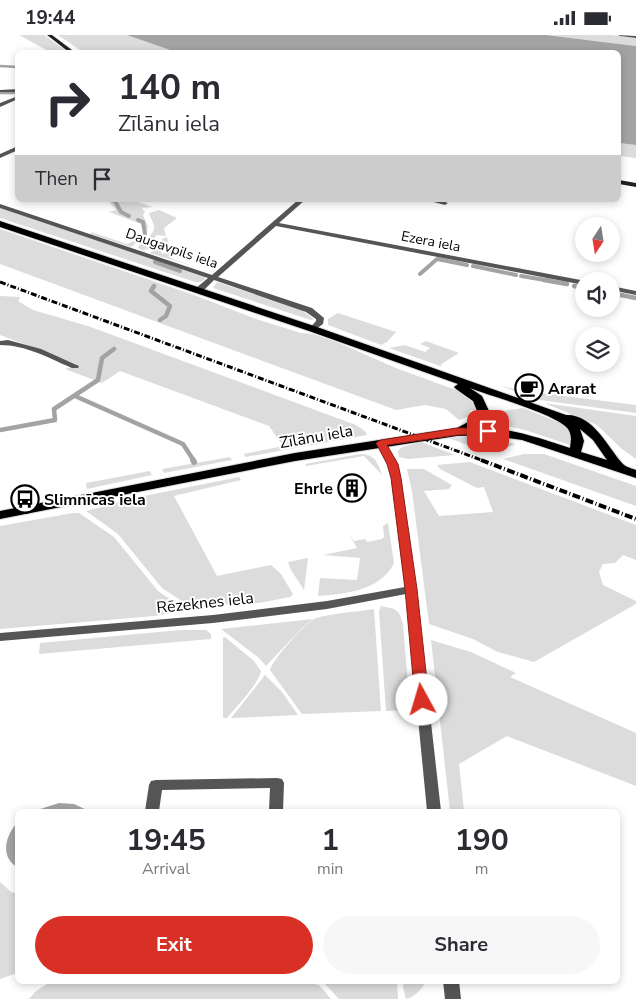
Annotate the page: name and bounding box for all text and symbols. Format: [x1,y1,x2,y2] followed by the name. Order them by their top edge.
[25,5,75,31] text: 19:44
[118,64,221,111] text: 140 m
[35,70,100,135] icon: right
[118,109,220,139] text: Zīlānu iela
[88,165,116,193] icon: arrive
[35,166,78,192] text: Then
[575,217,620,263] north arrow
[575,217,620,372] map controls
[123,224,221,273] street label: Daugavpils iela
[400,226,462,257] street label: Ezera iela
[575,272,620,317] button: sound
[575,327,620,372] button: layers
[514,373,544,403] cafe icon: Ararat
[548,378,597,400] place label: Ararat
[467,410,509,452] pin
[474,417,502,445] icon: arrive
[278,420,355,454] street label: Zīlānu iela
[337,473,367,503] building icon: Ehrle
[294,478,333,500] place label: Ehrle
[10,484,40,514] bus stop icon: Slimnīcas iela
[44,489,146,511] place label: Slimnīcas iela
[155,587,255,619] street label: Rēzeknes iela
[395,673,447,725] position arrow
[126,820,206,861] text: 19:45
[321,820,339,861] text: 1
[455,820,509,861] text: 190
[142,858,190,880] text: Arrival
[317,858,343,880] text: min
[475,858,489,880] text: m
[35,916,313,974] button: Exit
[323,916,600,974] button: Share

